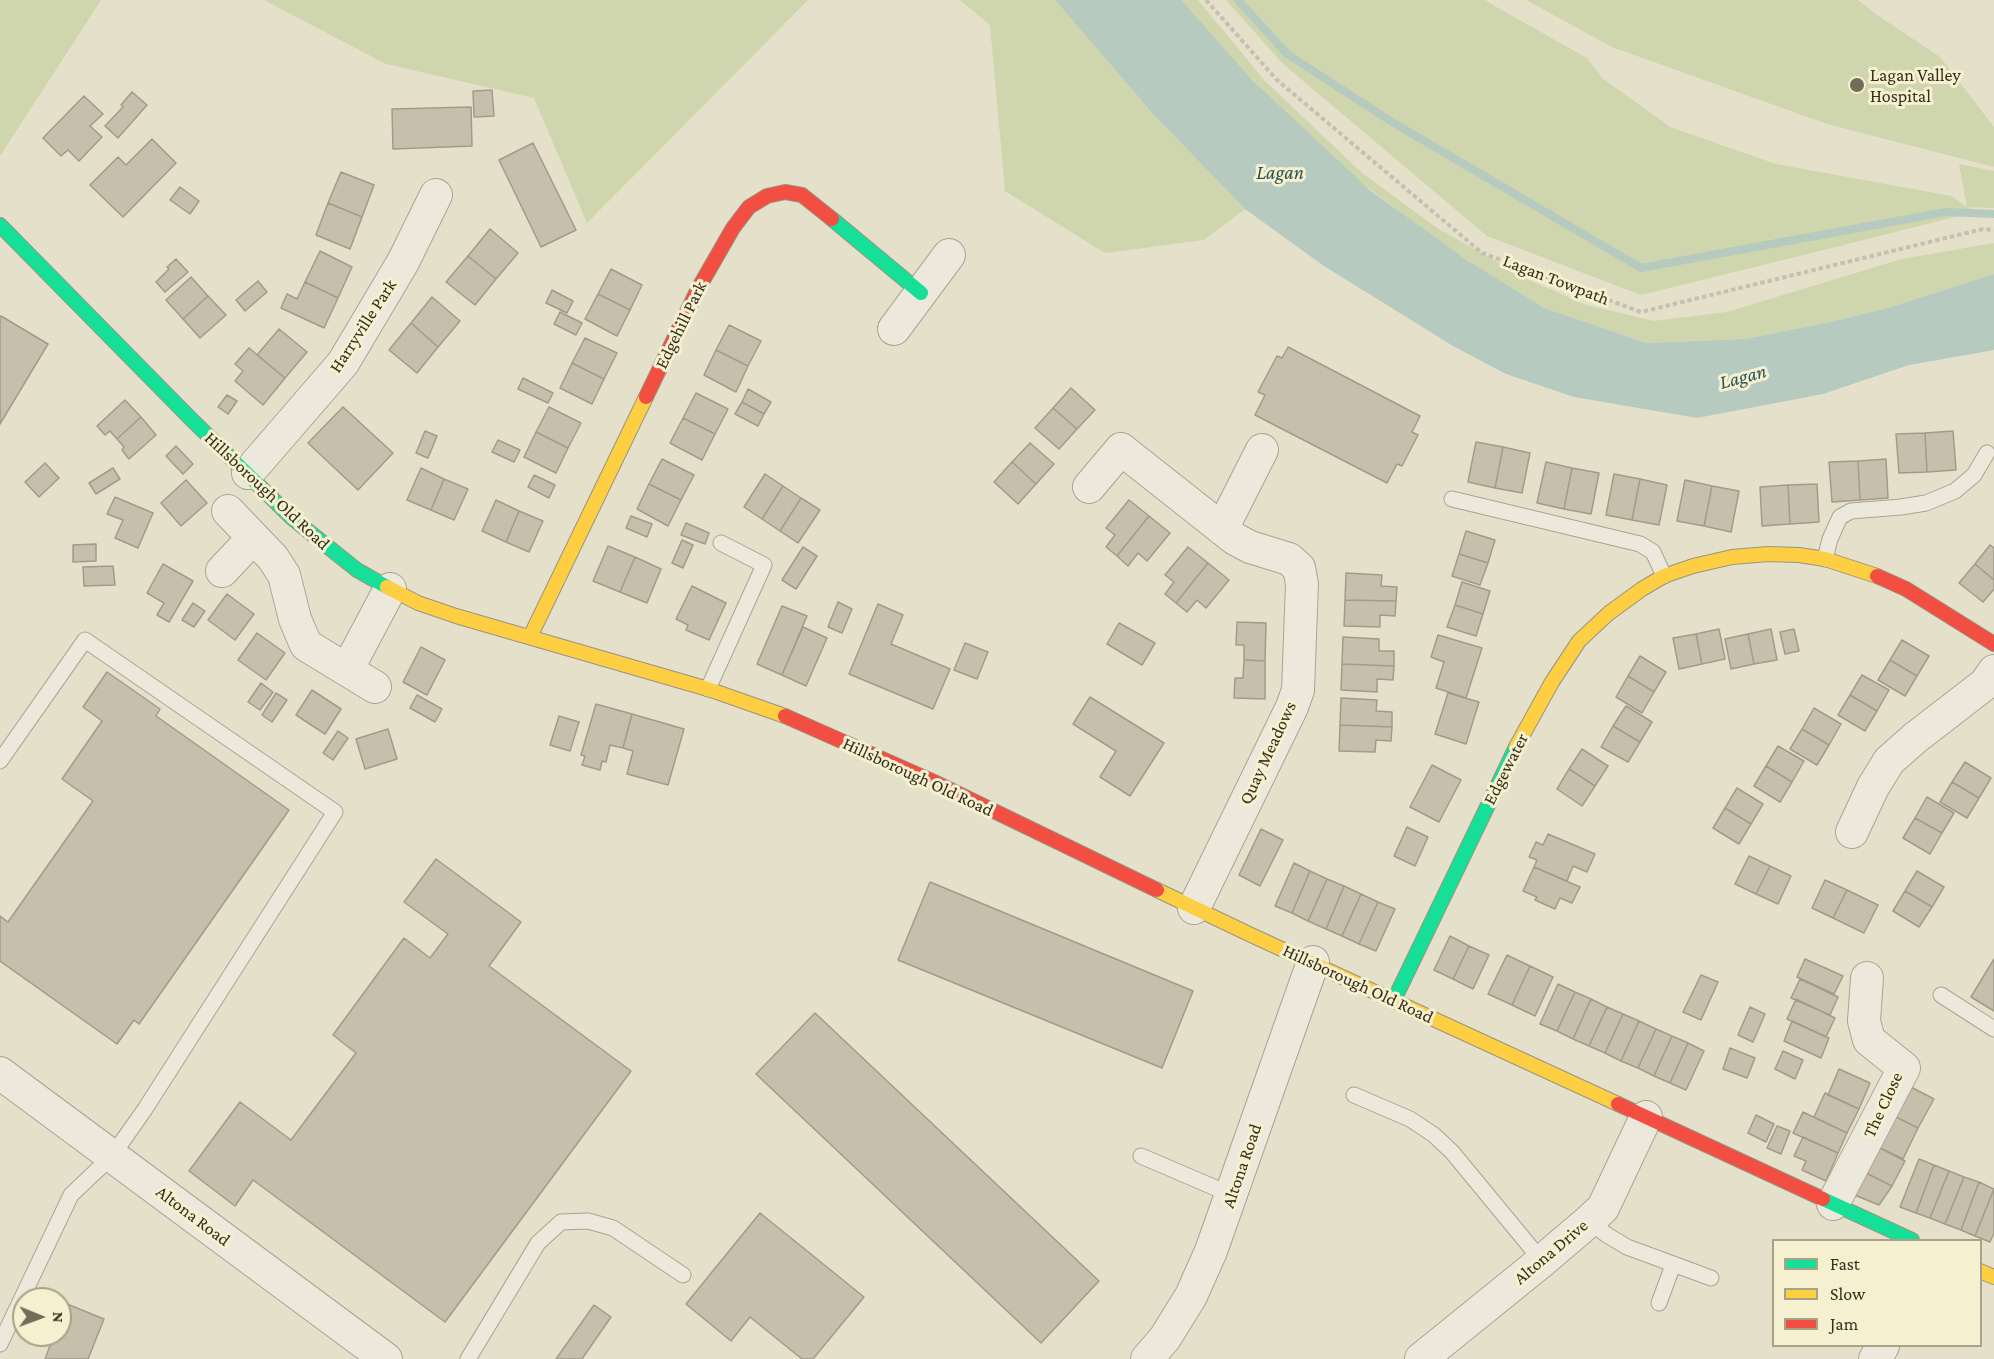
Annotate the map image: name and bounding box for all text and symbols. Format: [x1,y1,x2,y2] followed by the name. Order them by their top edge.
[1870,64,1961,106] place label: Lagan Valley Hospital
[1848,76,1866,94] marker: Lagan Valley Hospital
[1256,161,1304,185] water label: Lagan
[1500,250,1612,310] street label: Lagan Towpath
[325,275,401,377] street label: Harryville Park
[650,278,712,372] street label: Edgehill Park
[1717,359,1769,395] water label: Lagan
[200,427,334,555] street label: Hillsborough Old Road
[1235,698,1301,808] street label: Quay Meadows
[1479,730,1533,808] street label: Edgewater
[839,733,997,821] street label: Hillsborough Old Road
[1279,940,1437,1028] street label: Hillsborough Old Road
[1858,1069,1908,1141] street label: The Close
[1218,1121,1266,1211] street label: Altona Road
[152,1181,234,1251] street label: Altona Road
[1509,1215,1593,1289] street label: Altona Drive
[1772,1239,1982,1347] legend
[1830,1254,1860,1274] text: Fast
[1830,1284,1865,1304] text: Slow
[12,1287,72,1347] north arrow
[50,1312,67,1323] text: N
[1830,1314,1858,1334] text: Jam

